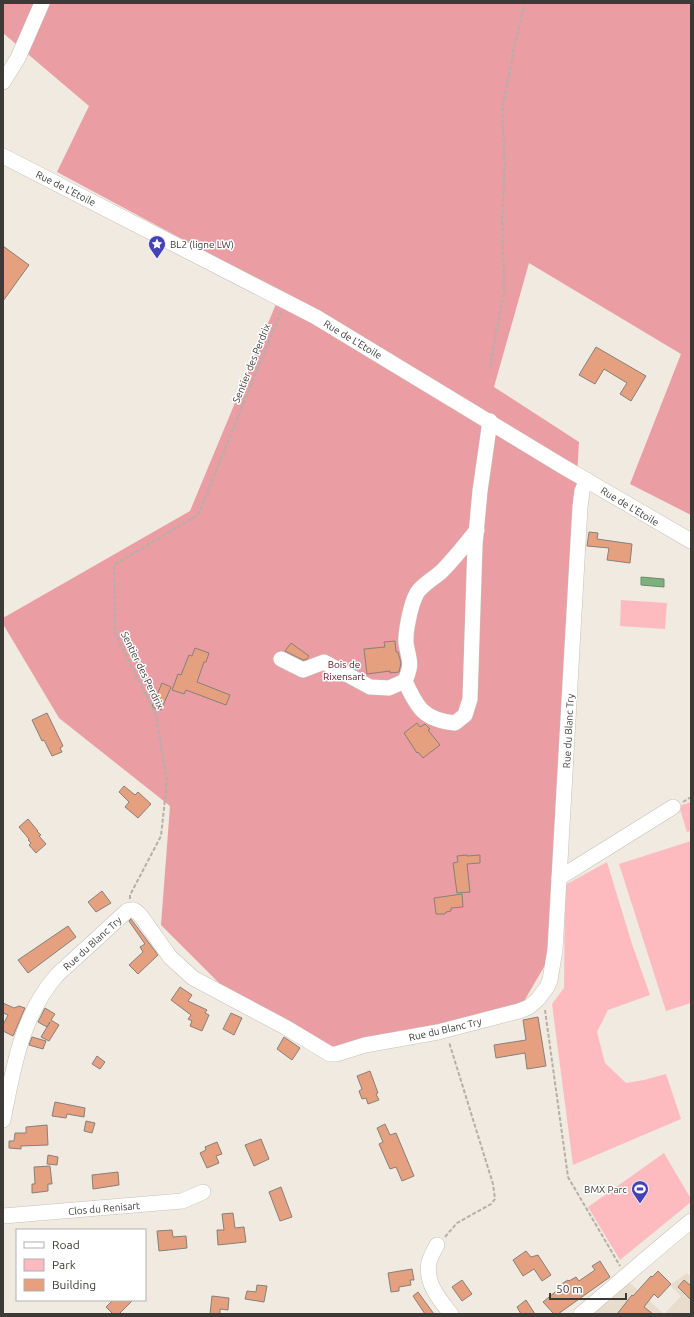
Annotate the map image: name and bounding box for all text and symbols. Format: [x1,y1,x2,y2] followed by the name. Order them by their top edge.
[34,169,98,208] street label: Rue de L'Etoile
[147,234,167,259] place icon: BL2 (ligne LW)
[170,239,234,250] place label: BL2 (ligne LW)
[322,318,384,361] street label: Rue de L'Etoile
[231,322,272,404] street label: Sentier des Perdrix
[599,485,661,528] street label: Rue de L'Etoile
[119,630,166,711] street label: Sentier des Perdrix
[323,659,365,682] park label: Bois de Rixensart
[561,693,576,768] street label: Rue du Blanc Try
[61,914,124,972] street label: Rue du Blanc Try
[408,1016,483,1043] street label: Rue du Blanc Try
[630,1179,650,1204] sports icon: BMX Parc
[584,1184,627,1195] place label: BMX Parc
[68,1200,141,1217] street label: Clos du Renisart
[16,1229,146,1301] legend
[52,1238,80,1251] text: Road
[52,1258,76,1271] text: Park
[550,1275,626,1301] scale bar
[52,1278,96,1291] text: Building
[556,1282,583,1295] text: 50 m

